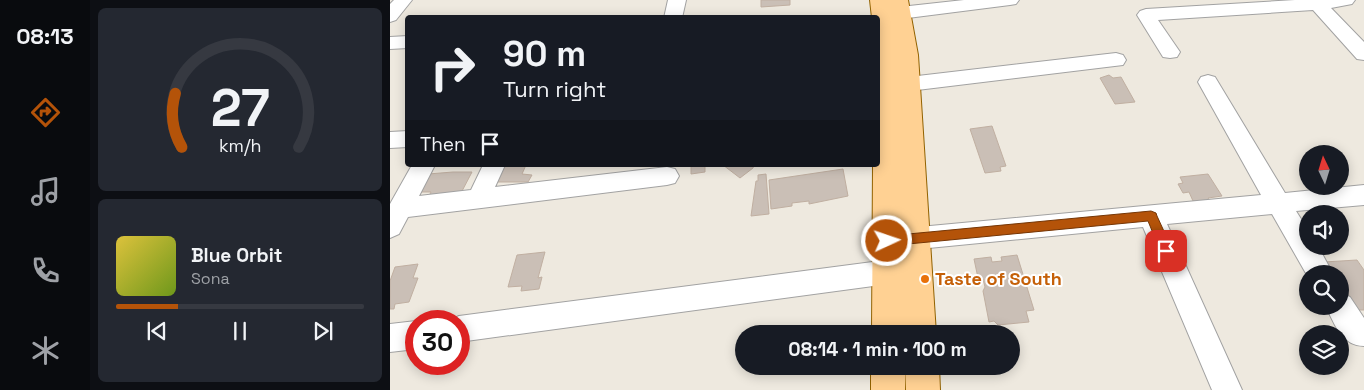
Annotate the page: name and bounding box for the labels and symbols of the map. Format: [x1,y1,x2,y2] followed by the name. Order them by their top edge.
[1299,145,1349,195] north arrow
[860,214,912,266] position arrow
[1145,230,1187,272] pin
[935,267,1062,290] place label: Taste of South
[919,273,931,285] marker: Taste of South
[405,310,470,375] speed limit sign: 30

